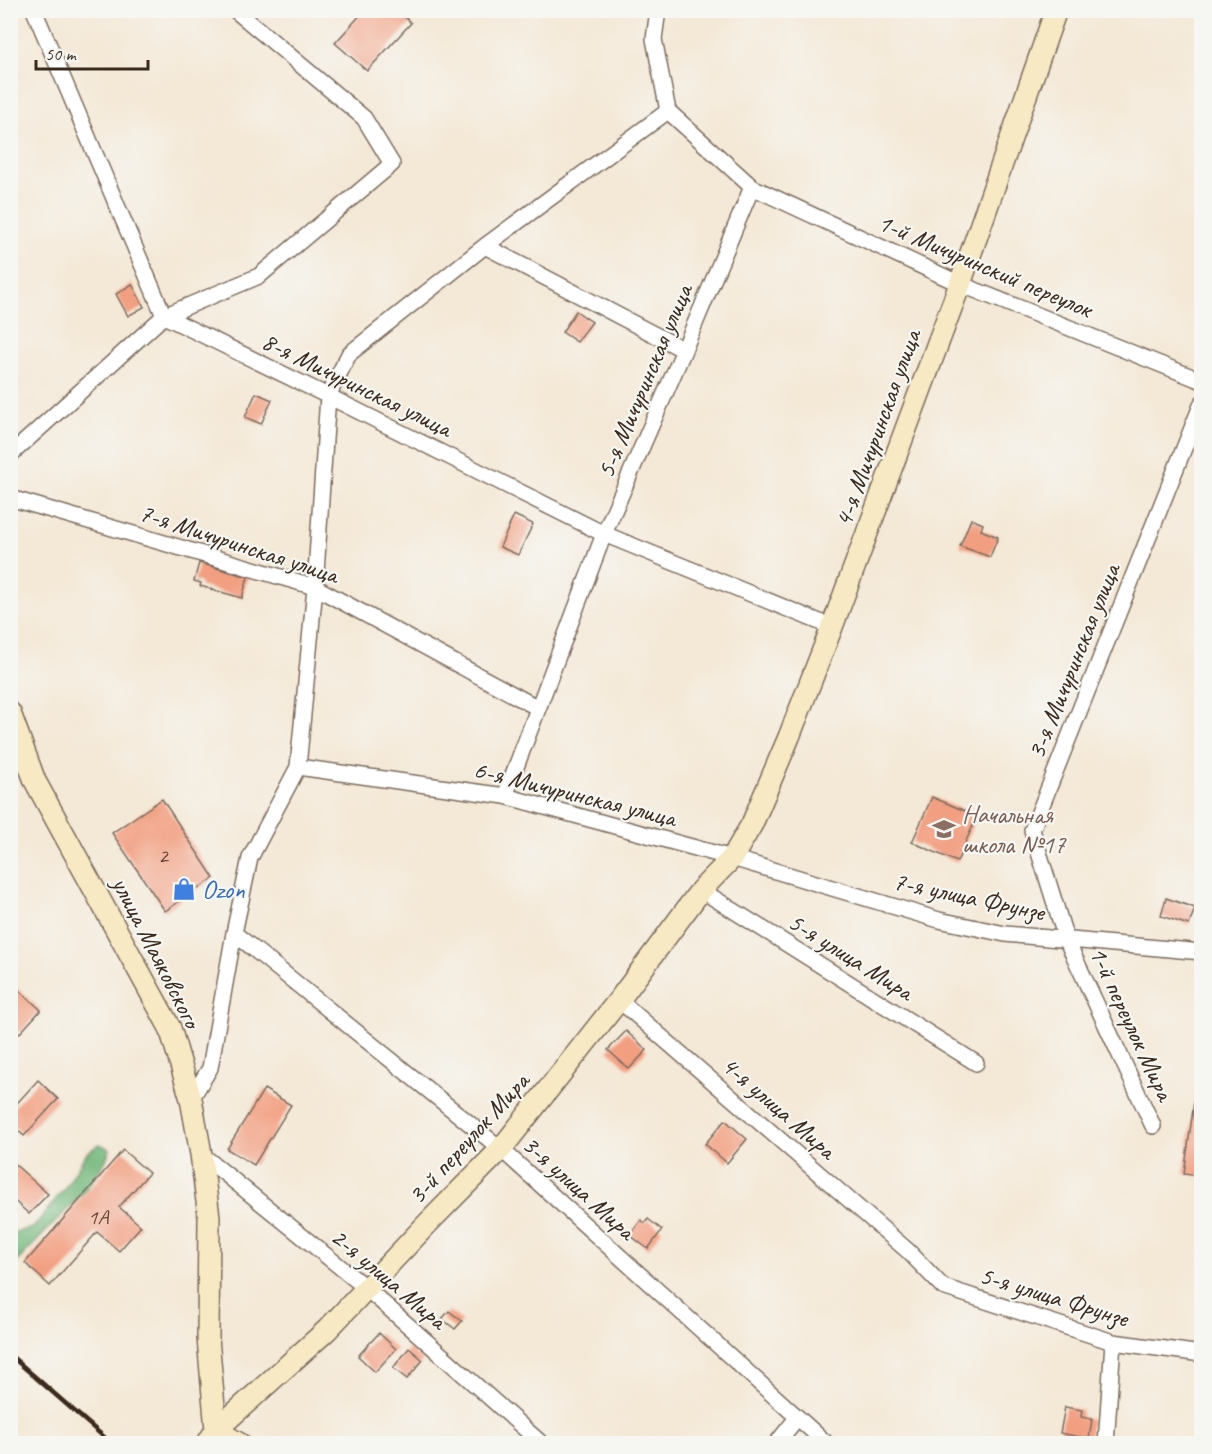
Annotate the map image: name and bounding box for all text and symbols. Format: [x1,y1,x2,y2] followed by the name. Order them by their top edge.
[36,33,148,71] scale bar
[45,43,78,65] text: 50 m
[873,205,1099,326] street label: 1-й Мичуринский переулок
[589,277,701,483] street label: 5-я Мичуринская улица
[827,323,929,531] street label: 4-я Мичуринская улица
[256,324,459,446] street label: 8-я Мичуринская улица
[135,496,345,592] street label: 7-я Мичуринская улица
[1019,557,1128,763] street label: 3-я Мичуринская улица
[470,752,682,835] street label: 6-я Мичуринская улица
[962,798,1067,861] place label: Начальная школа №17
[931,816,957,842] school or university icon: Начальная школа №17
[158,842,170,870] house number: 2
[890,864,1049,929] street label: 7-я улица Фрунзе
[103,869,210,1036] street label: улица Маяковского
[202,873,245,906] place label: Ozon
[171,876,197,902] shop icon: Ozon
[782,905,921,1009] street label: 5-я улица Мира
[1081,941,1183,1108] street label: 1-й переулок Мира
[715,1049,845,1168] street label: 4-я улица Мира
[401,1064,538,1211] street label: 3-й переулок Мира
[515,1128,644,1248] street label: 3-я улица Мира
[88,1203,109,1231] house number: 1А
[324,1220,455,1338] street label: 2-я улица Мира
[976,1258,1134,1335] street label: 5-я улица Фрунзе

